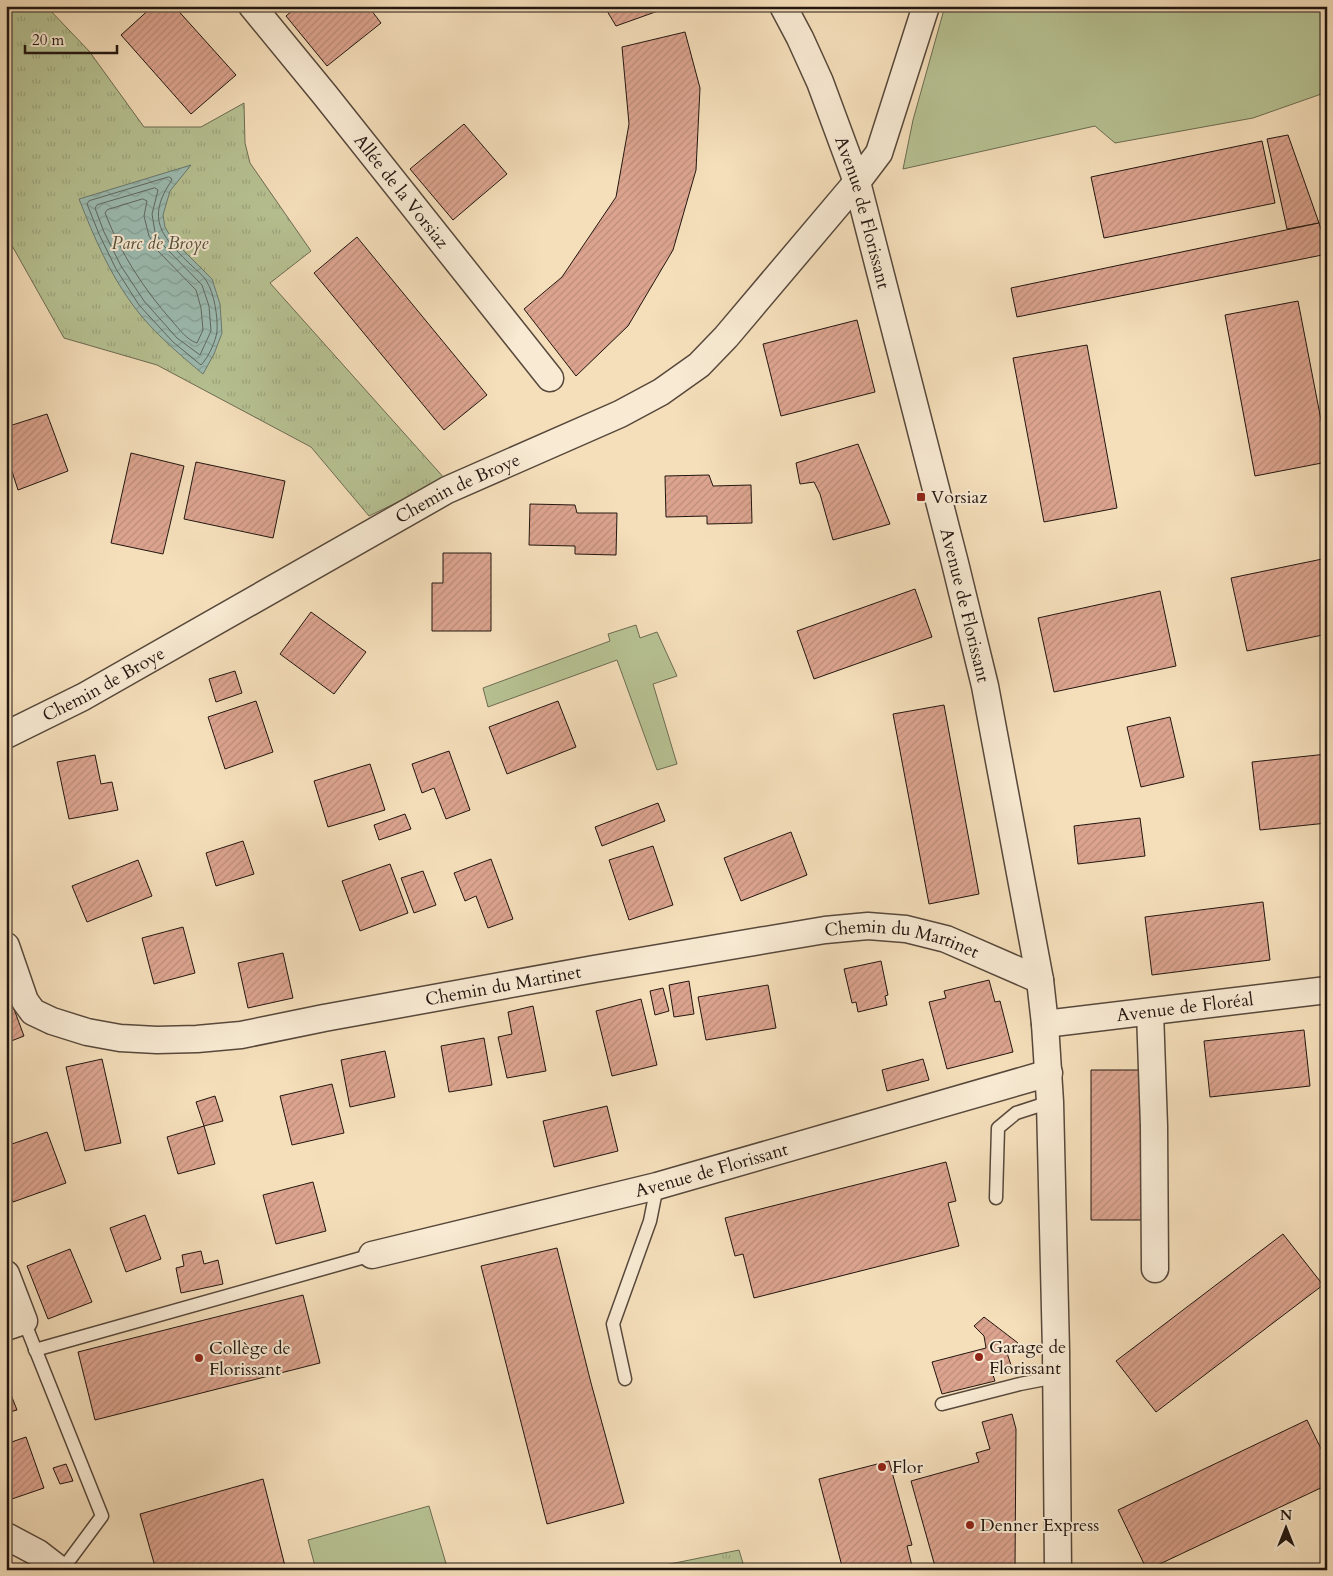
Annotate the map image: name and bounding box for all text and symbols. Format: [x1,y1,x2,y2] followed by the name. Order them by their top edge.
[25,22,118,54] scale bar
[32,30,64,50] text: 20 m
[348,129,455,254] street label: Allée de la Vorsiaz
[829,133,897,292] street label: Avenue de Florissant
[112,231,210,256] park label: Parc de Broye
[391,447,524,529] street label: Chemin de Broye
[931,485,987,510] place label: Vorsiaz
[915,491,927,503] marker: Vorsiaz
[934,525,996,685] street label: Avenue de Florissant
[38,641,169,728] street label: Chemin de Broye
[823,913,983,964] street label: Chemin du Martinet
[423,959,583,1012] street label: Chemin du Martinet
[1115,986,1255,1028] street label: Avenue de Floréal
[633,1136,791,1203] street label: Avenue de Florissant
[989,1335,1066,1381] place label: Garage de Florissant
[209,1336,291,1382] place label: Collège de Florissant
[973,1351,985,1363] marker: Garage de Florissant
[193,1352,205,1364] marker: Collège de Florissant
[892,1455,924,1480] place label: Flor
[876,1461,888,1473] marker: Flor
[1260,1504,1310,1554] north arrow
[1280,1506,1292,1525] text: N
[980,1513,1099,1538] place label: Denner Express
[964,1519,976,1531] marker: Denner Express

